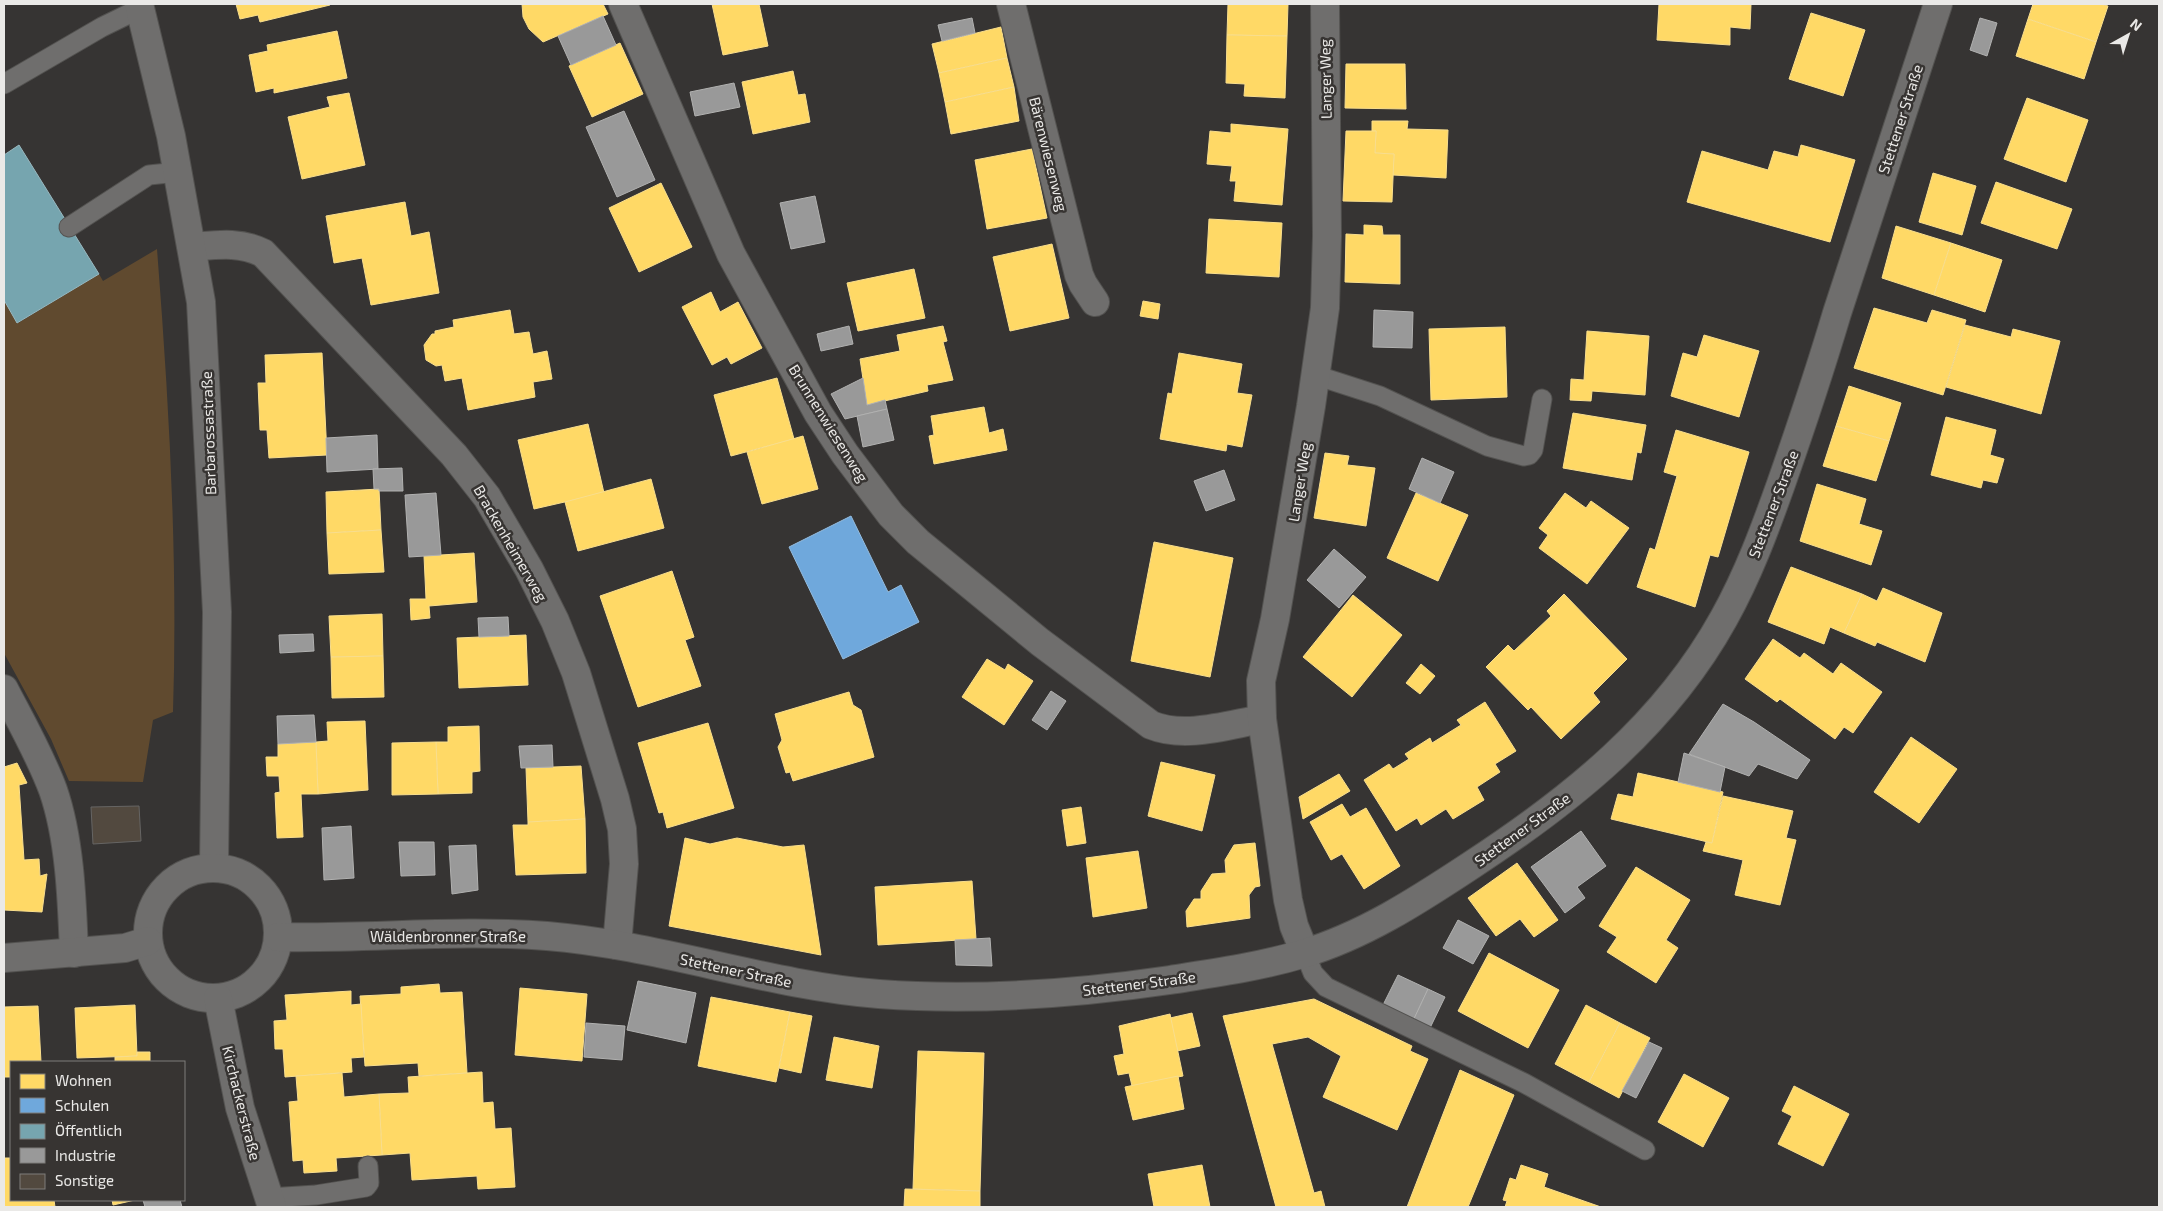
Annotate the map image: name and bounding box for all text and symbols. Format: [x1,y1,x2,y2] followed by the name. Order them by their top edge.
[2103,10,2153,60] north arrow
[2127,15,2146,34] text: N
[1315,38,1335,119] street label: Langer Weg
[1874,62,1926,176] street label: Stettener Straße
[1026,95,1072,214] street label: Bärenwiesenweg
[786,361,873,486] street label: Brunnenwiesenweg
[197,371,219,495] street label: Barbarossastraße
[1284,440,1314,523] street label: Langer Weg
[1744,448,1802,560] street label: Stettener Straße
[470,482,552,605] street label: Brackenheimerweg
[1471,788,1573,870] street label: Stettener Straße
[370,927,526,945] street label: Wäldenbronner Straße
[678,949,794,991] street label: Stettener Straße
[1081,967,1197,999] street label: Stettener Straße
[219,1044,265,1162] street label: Kirchackerstraße
[10,1061,185,1201] legend
[55,1071,112,1089] text: Wohnen
[55,1096,109,1114] text: Schulen
[55,1121,122,1139] text: Öffentlich
[55,1146,116,1164] text: Industrie
[55,1171,114,1189] text: Sonstige

